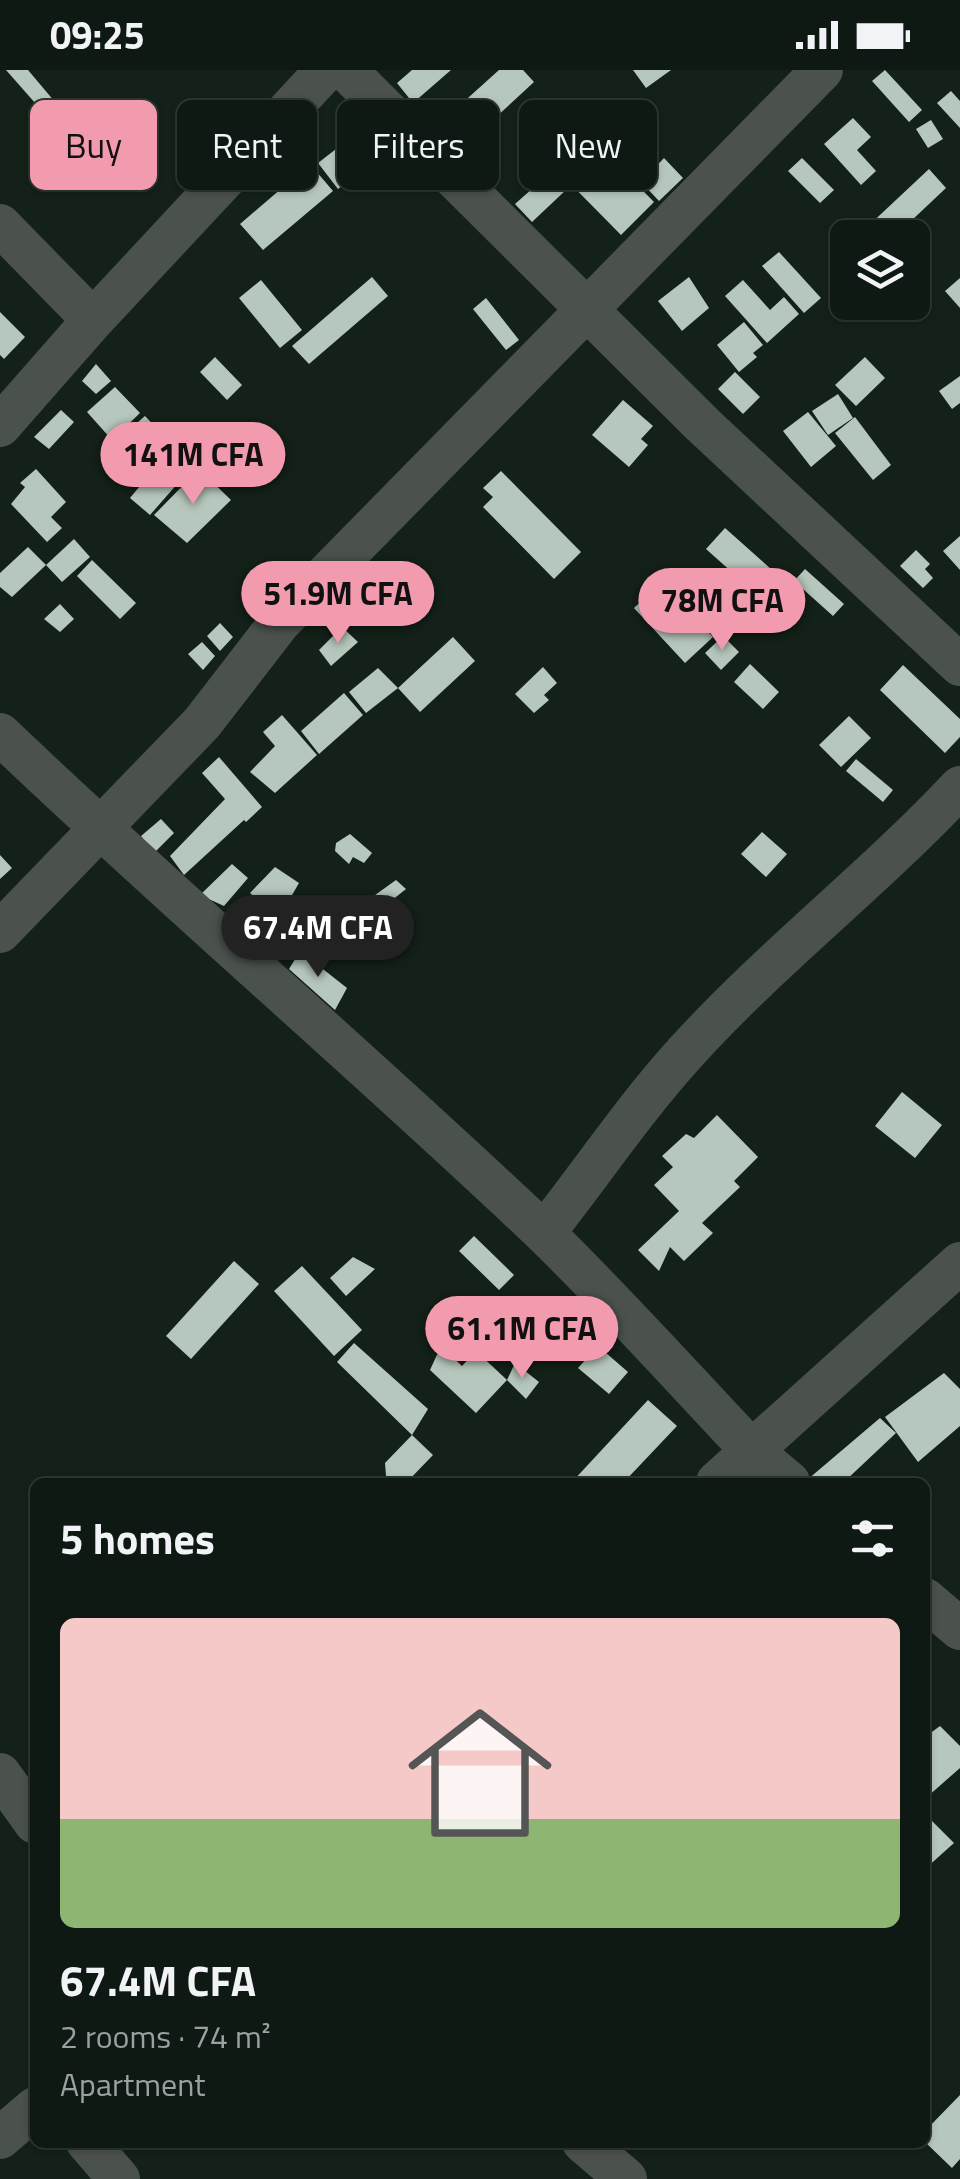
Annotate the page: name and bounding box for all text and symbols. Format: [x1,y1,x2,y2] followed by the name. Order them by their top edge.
[50,6,145,64] text: 09:25
[30,100,157,190] chip: Buy
[177,100,317,190] chip: Rent
[337,100,499,190] chip: Filters
[519,100,657,190] chip: New
[830,220,930,320] map controls
[830,220,930,320] button: layers
[90,422,296,507] pin: 141M CFA
[122,430,264,478] text: 141M CFA
[224,561,452,646] pin: 51.9M CFA
[630,568,814,653] pin: 78M CFA
[263,569,413,617] text: 51.9M CFA
[660,576,784,624] text: 78M CFA
[204,895,432,980] pin: 67.4M CFA
[243,903,393,951] text: 67.4M CFA
[408,1296,636,1381] pin: 61.1M CFA
[447,1304,597,1352] text: 61.1M CFA
[60,1506,215,1570] text: 5 homes
[845,1511,900,1566] icon: filters
[390,1683,570,1863] icon: home
[60,1948,256,2012] text: 67.4M CFA
[60,2012,271,2060] text: 2 rooms · 74 m²
[60,2060,206,2108] text: Apartment

